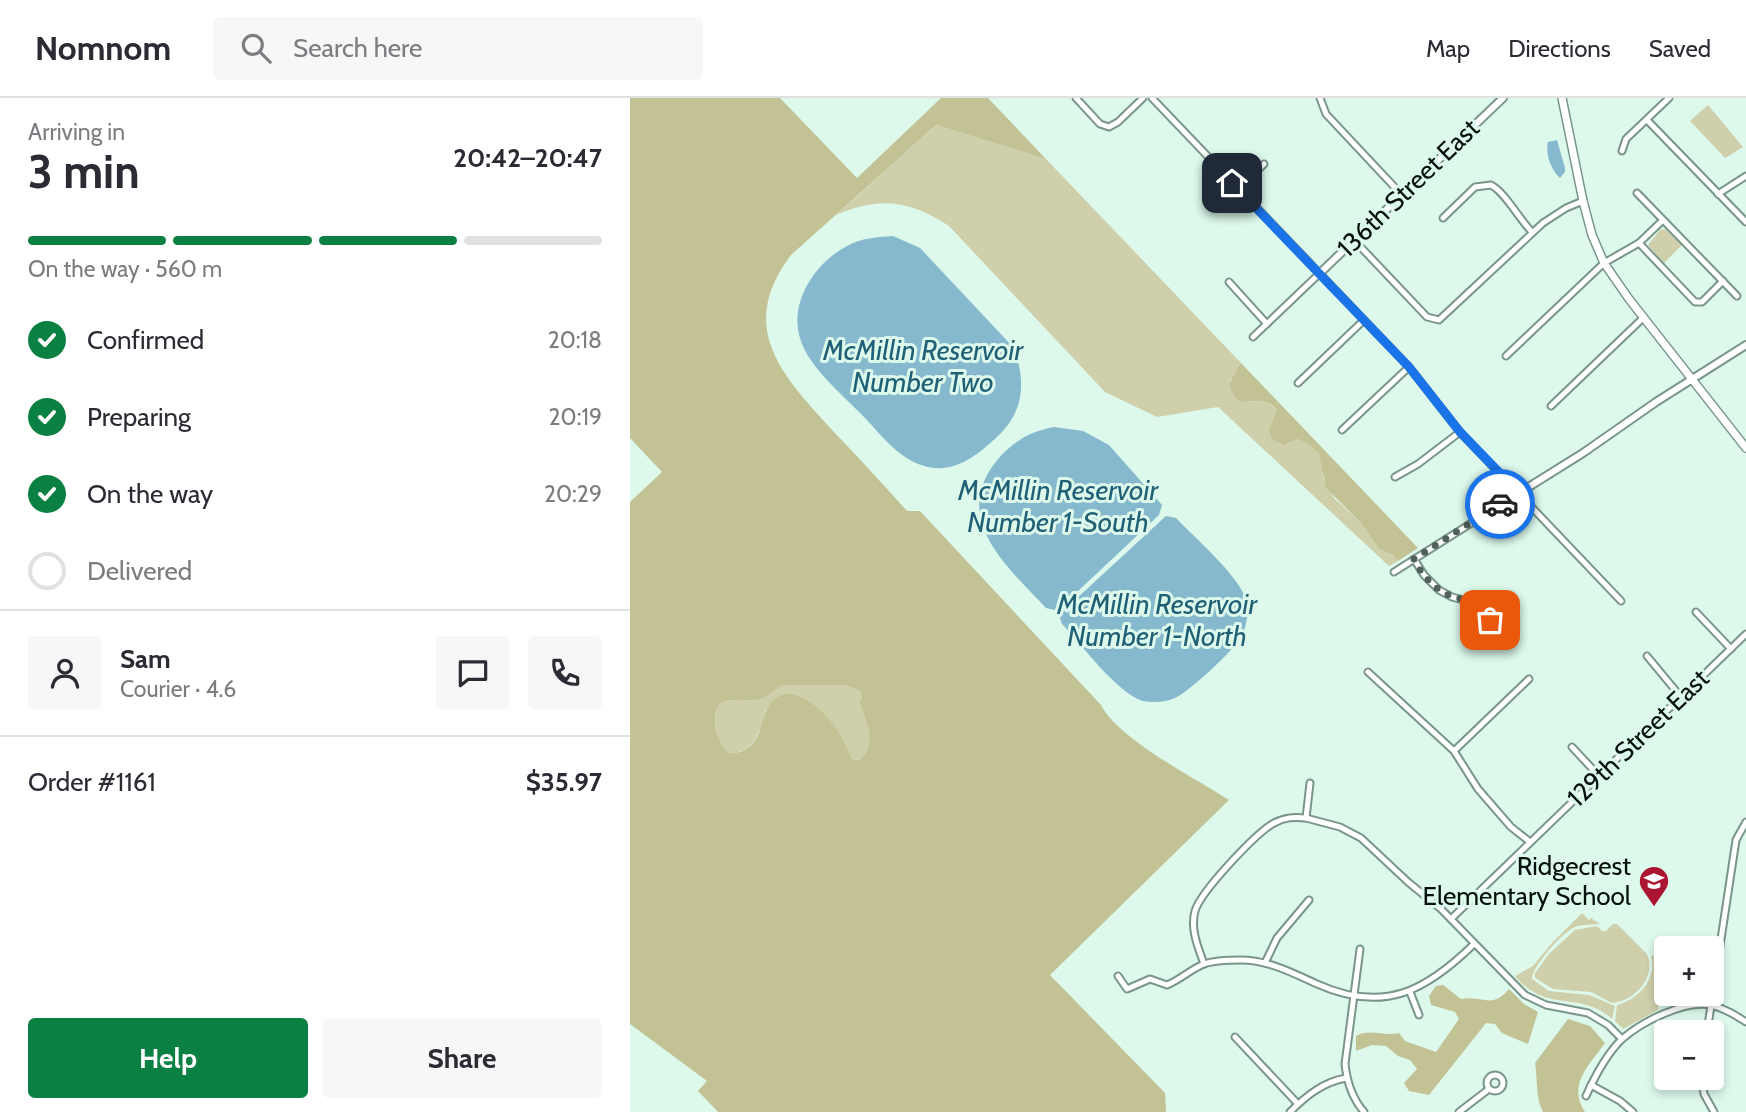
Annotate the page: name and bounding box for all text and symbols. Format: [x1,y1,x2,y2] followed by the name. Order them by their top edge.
[213,17,703,80] search box
[35,28,171,68] text: Nomnom
[237,29,275,67] icon: search
[293,32,422,64] text: Search here
[1426,34,1470,63] text: Map
[1508,34,1611,63] text: Directions
[1649,34,1711,63] text: Saved
[1330,112,1486,264] street label: 136th Street East
[28,118,125,146] text: Arriving in
[453,142,602,174] text: 20:42–20:47
[28,144,140,200] text: 3 min
[1202,153,1262,213] pin
[1213,164,1251,202] icon: home
[28,255,222,283] text: On the way · 560 m
[28,321,66,359] icon: check
[87,324,204,356] text: Confirmed
[548,326,602,354] text: 20:18
[822,333,1024,399] water label: McMillin Reservoir Number Two
[28,398,66,436] icon: check
[87,401,191,433] text: Preparing
[549,403,602,431] text: 20:19
[1465,469,1535,539] courier
[957,473,1159,539] water label: McMillin Reservoir Number 1-South
[28,475,66,513] icon: check
[87,478,213,510] text: On the way
[544,480,602,508] text: 20:29
[1481,485,1519,523] icon: car
[87,555,192,587] text: Delivered
[1056,587,1258,653] water label: McMillin Reservoir Number 1-North
[1460,590,1520,650] pin
[1471,601,1509,639] icon: bag
[28,636,102,710] button: person
[436,636,510,710] button: chat
[528,636,602,710] button: phone
[120,643,171,675] text: Sam
[1560,662,1716,814] street label: 129th Street East
[120,675,236,703] text: Courier · 4.6
[28,766,156,798] text: Order #1161
[526,766,602,798] text: $35.97
[1423,850,1631,912] place label: Ridgecrest Elementary School
[1637,864,1671,908] school or university icon: Ridgecrest Elementary School
[1654,936,1724,1090] map controls
[1654,936,1724,1006] button: +
[28,1018,308,1098] button: Help
[322,1018,602,1098] button: Share
[1654,1020,1724,1090] button: −

